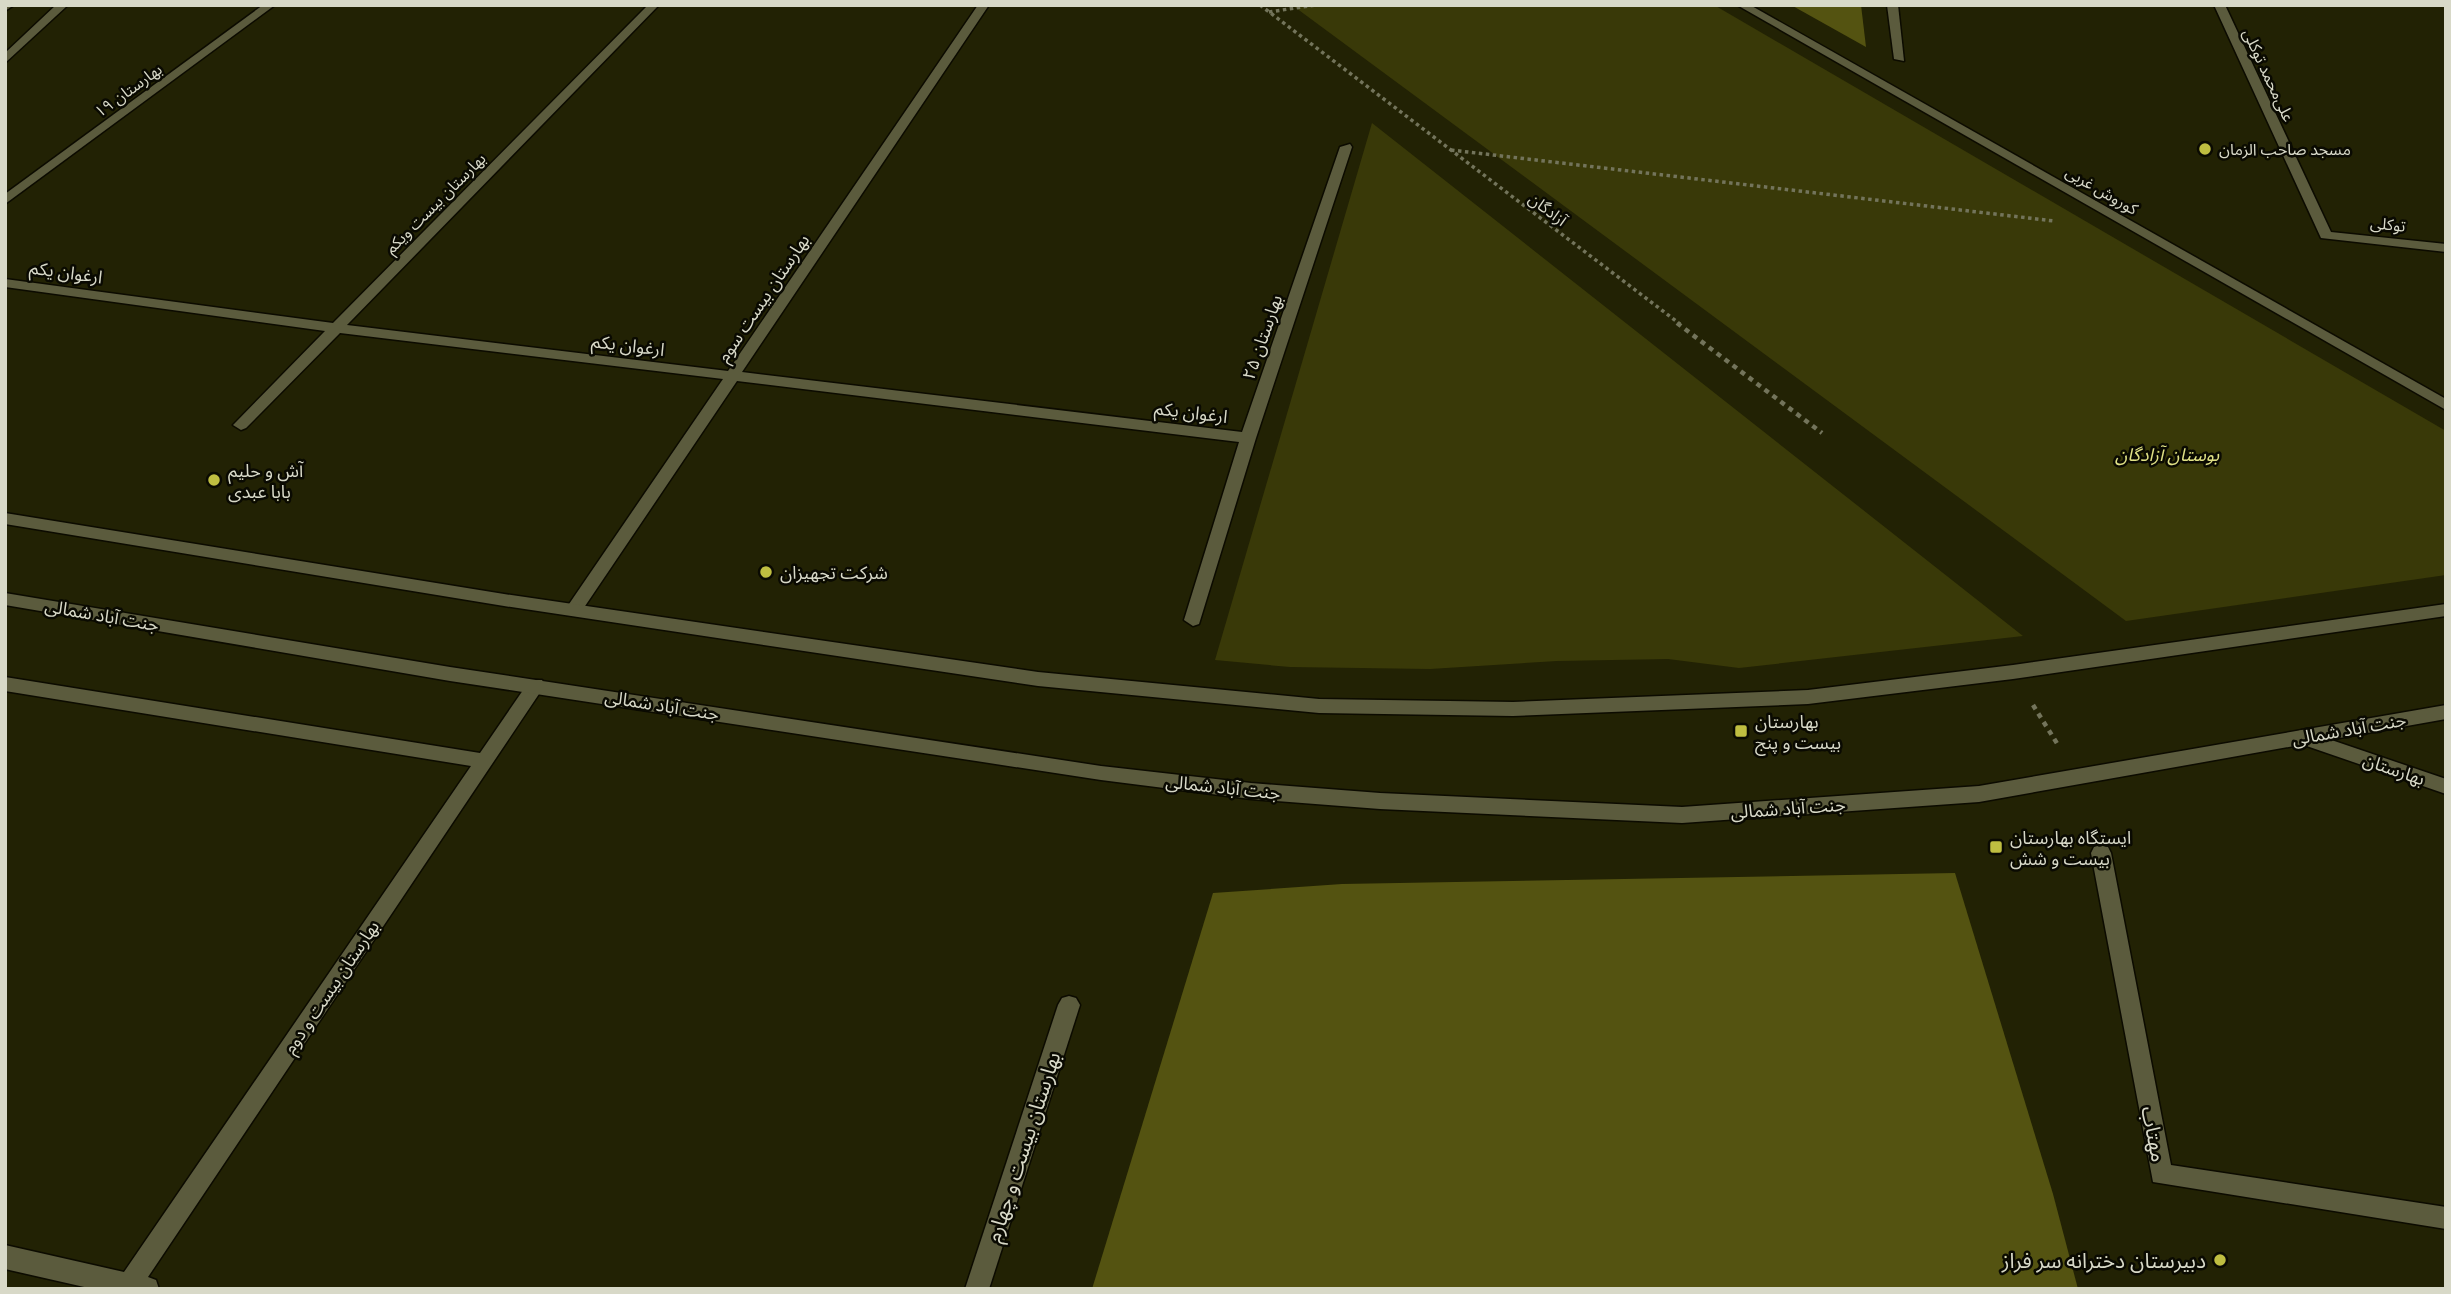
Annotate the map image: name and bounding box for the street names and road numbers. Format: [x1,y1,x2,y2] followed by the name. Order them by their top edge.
[2238,25,2300,125] street label: علی‌محمد توکلی
[90,58,166,122] street label: بهارستان ۱۹
[380,148,492,260] street label: بهارستان بیست ویکم
[2062,160,2143,220] street label: کوروش غربی
[1524,187,1573,231] street label: آزادگان
[2369,211,2407,237] street label: توکلی
[711,229,817,368] street label: بهارستان بیست سوم
[28,255,104,290] street label: ارغوان یکم
[1236,291,1288,383] street label: بهارستان ۲۵
[590,328,666,363] street label: ارغوان یکم
[1153,395,1229,430] street label: ارغوان یکم
[43,593,161,637] street label: جنت آباد شمالی
[603,684,721,726] street label: جنت آباد شمالی
[2290,707,2408,751] street label: جنت آباد شمالی
[2360,747,2428,791] street label: بهارستان
[1164,769,1282,805] street label: جنت آباد شمالی
[1730,792,1846,824] street label: جنت آباد شمالی
[277,915,387,1060] street label: بهارستان بیست و دوم
[978,1048,1069,1247] street label: بهارستان بیست و چهارم
[2134,1104,2174,1164] street label: مهتاب

